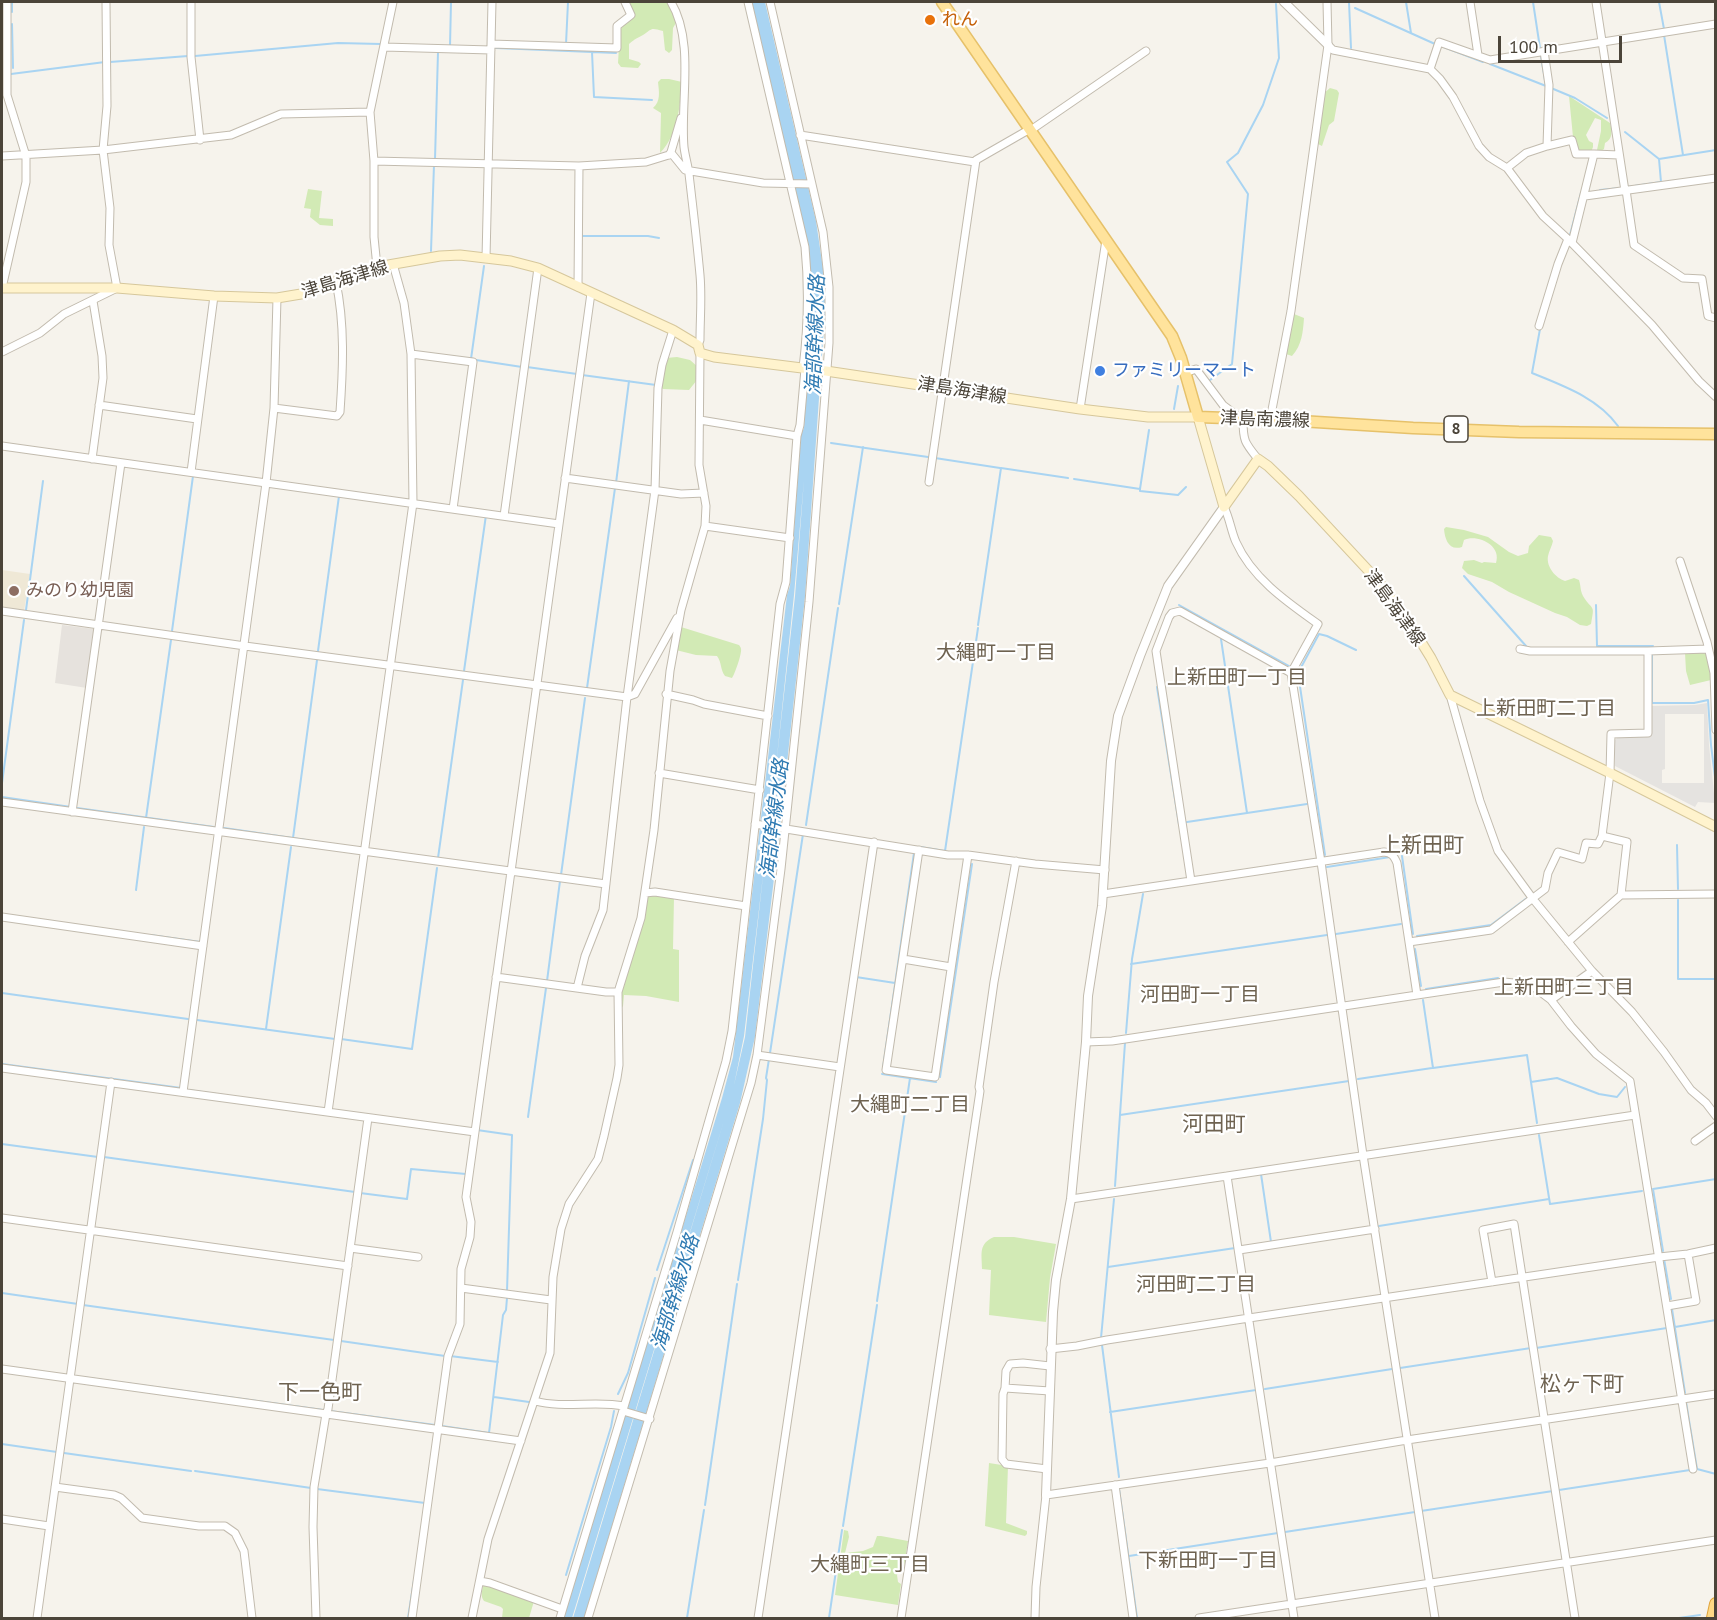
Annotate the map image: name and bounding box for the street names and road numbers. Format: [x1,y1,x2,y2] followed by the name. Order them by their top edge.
[299,257,391,303] street label: 津島海津線
[916,373,1008,409] street label: 津島海津線
[1220,408,1310,432] street label: 津島南濃線
[1444,416,1468,442] road number: 8
[1359,565,1429,651] street label: 津島海津線

